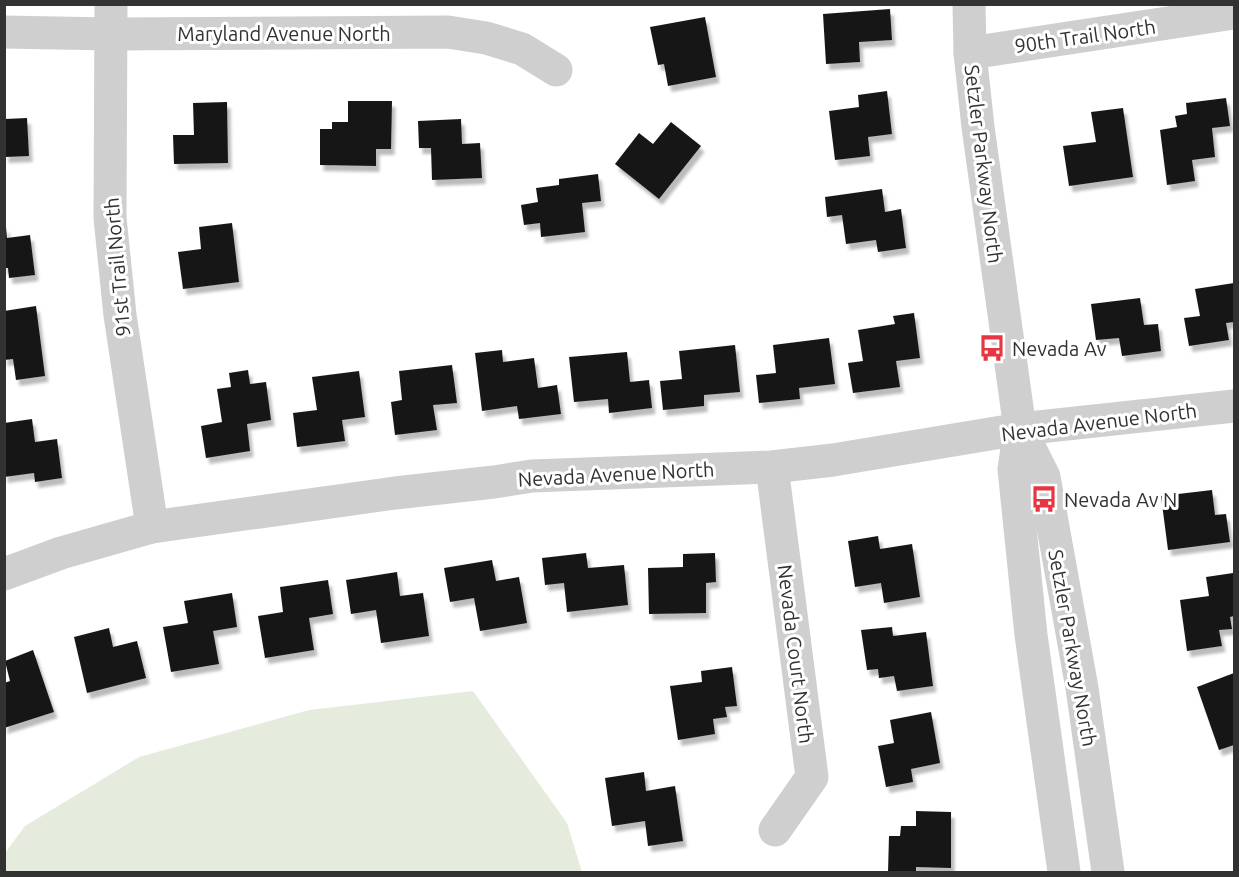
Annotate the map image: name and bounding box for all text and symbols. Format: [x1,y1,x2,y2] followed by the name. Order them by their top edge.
[1013,15,1157,57] street label: 90th Trail North
[177,22,391,45] street label: Maryland Avenue North
[960,64,1008,264] street label: Setzler Parkway North
[99,197,135,337] street label: 91st Trail North
[977,333,1007,363] bus stop icon: Nevada Av
[1012,337,1107,360] place label: Nevada Av
[1000,399,1198,445] street label: Nevada Avenue North
[517,457,715,491] street label: Nevada Avenue North
[1029,484,1059,514] bus stop icon: Nevada Av N
[1064,488,1177,511] place label: Nevada Av N
[1044,548,1102,748] street label: Setzler Parkway North
[774,563,818,745] street label: Nevada Court North

